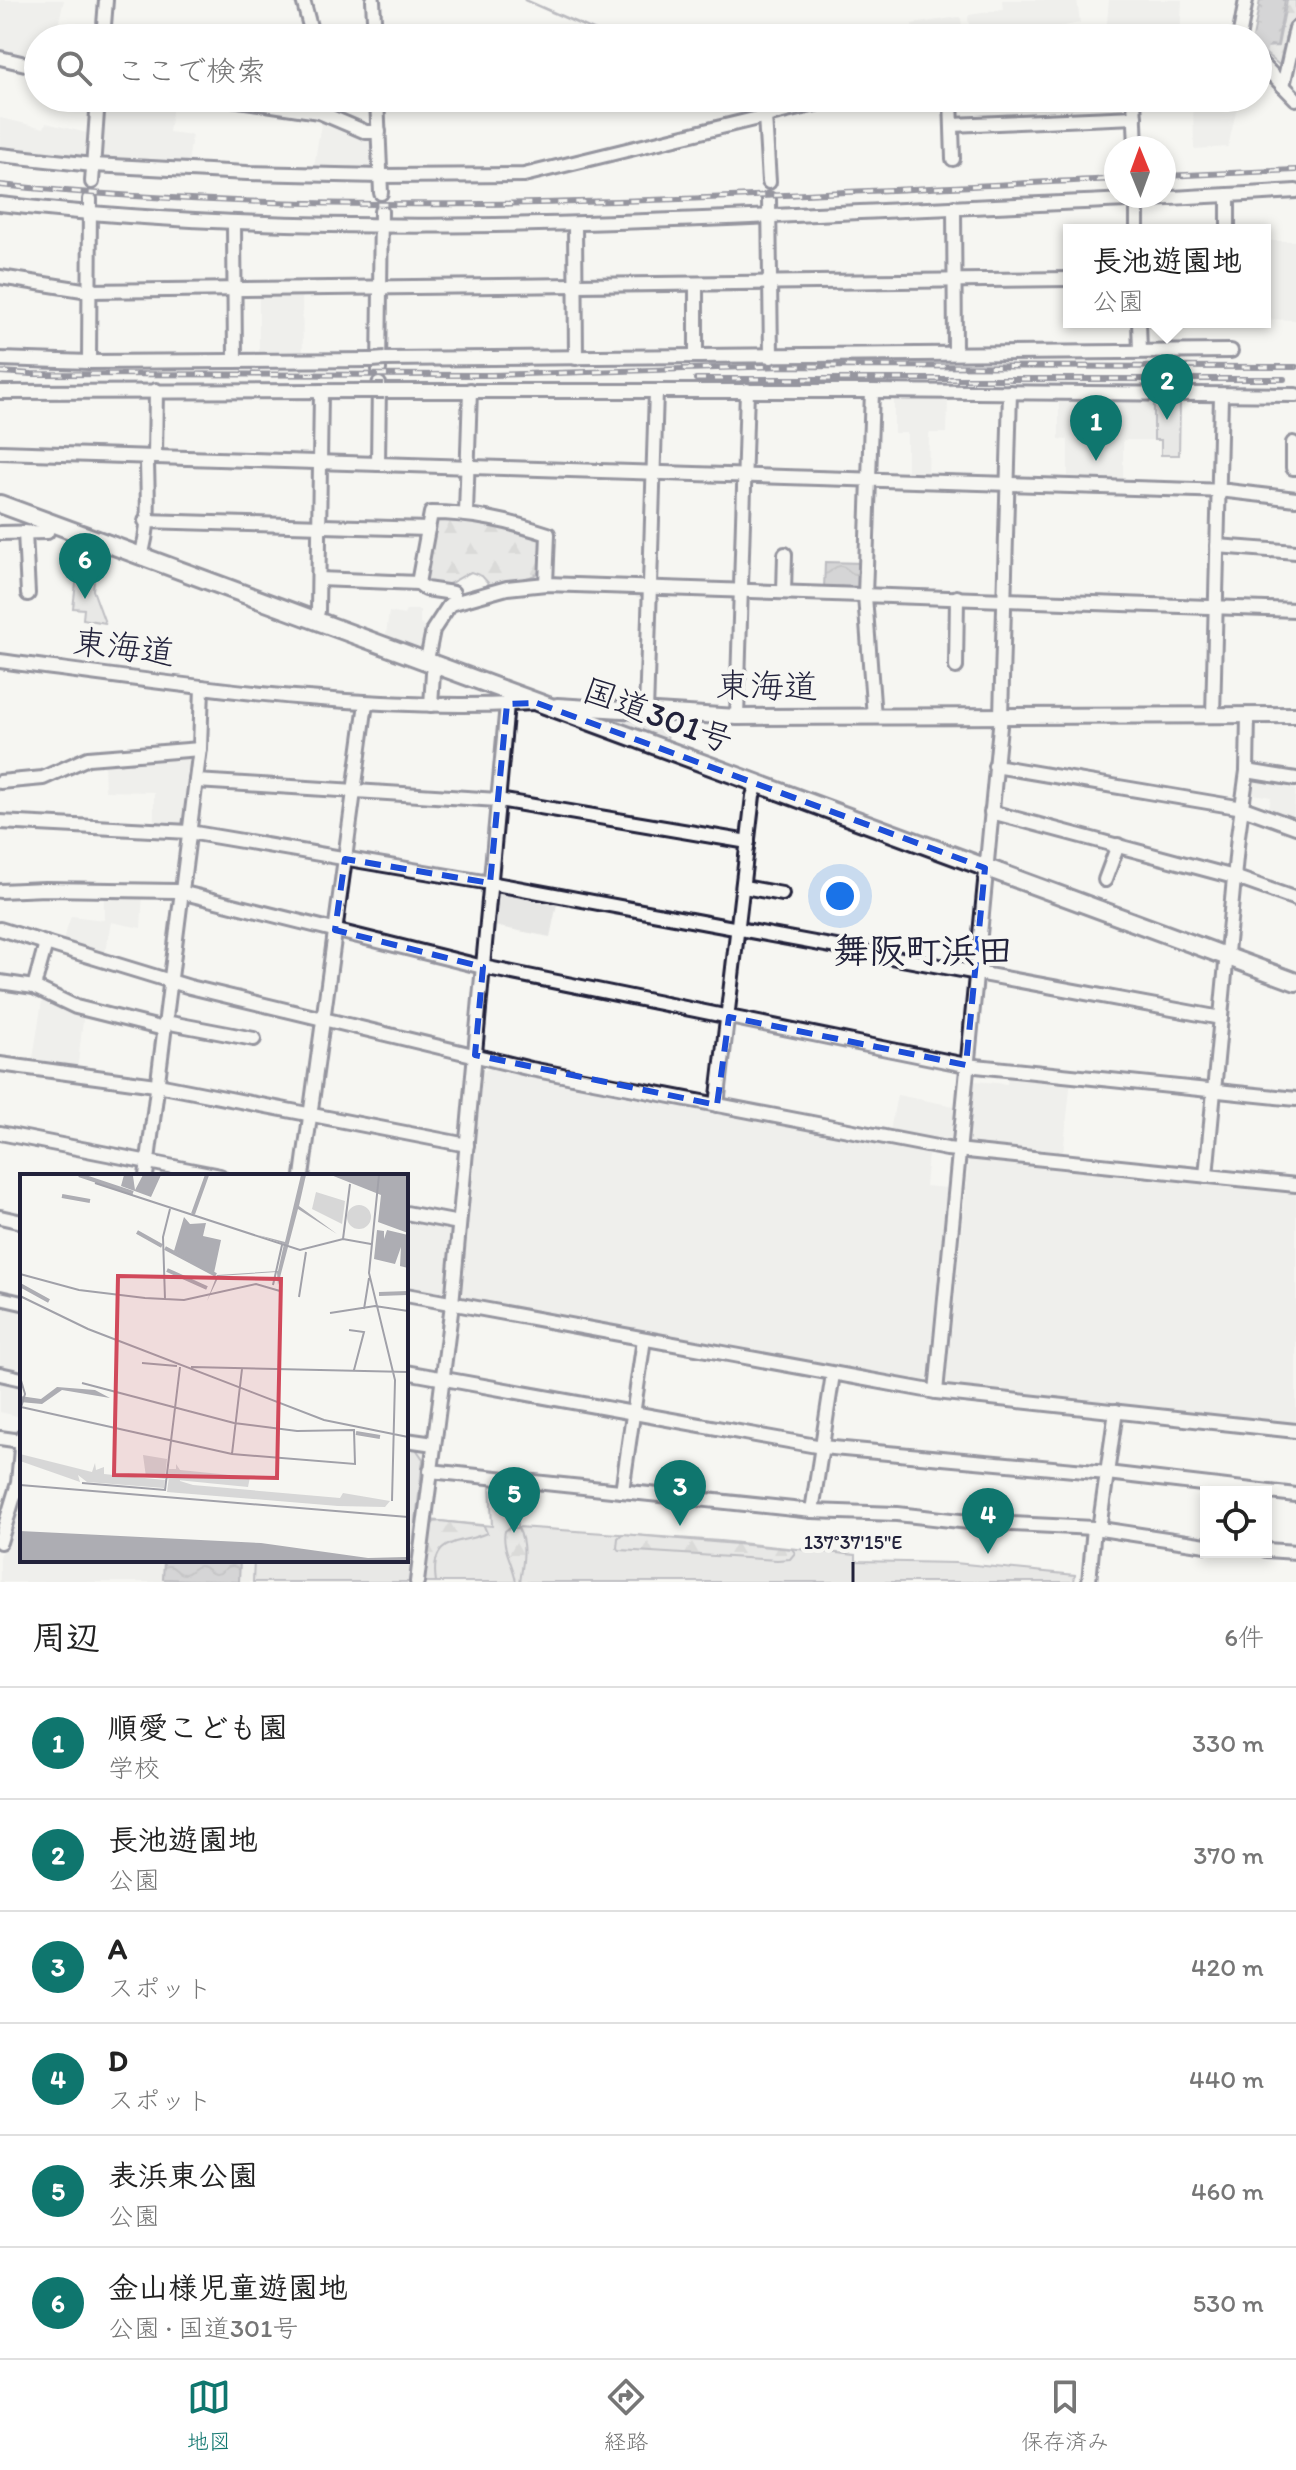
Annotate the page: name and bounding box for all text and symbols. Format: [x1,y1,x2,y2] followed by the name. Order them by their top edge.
[24,24,1272,112] search box
[52,46,96,90] icon: search
[116,52,266,89] text: ここで検索
[1104,136,1176,208] north arrow
[1063,224,1271,328] popup
[1092,242,1242,279] text: 長池遊園地
[1092,285,1144,317] text: 公園
[1141,354,1193,420] pin: 2
[1070,395,1122,461] pin: 1
[59,533,111,599] pin: 6
[71,620,177,674] street label: 東海道
[716,665,818,707] street label: 東海道
[577,669,739,761] street label: 国道301号
[820,876,860,916] your location
[833,929,1013,972] district label: 舞阪町浜田
[20,1174,408,1562] inset map
[654,1460,706,1526] pin: 3
[488,1467,540,1533] pin: 5
[1200,1486,1272,1558] map controls
[1200,1486,1272,1558] button: locate
[962,1488,1014,1554] pin: 4
[804,1530,902,1554] text: 137°37'15"E
[32,1617,100,1658] text: 周辺
[1224,1621,1264,1653] text: 6件
[108,1709,288,1746] text: 順愛こども園
[52,1727,64,1759] text: 1
[1192,1727,1264,1759] text: 330 m
[108,1752,160,1784] text: 学校
[108,1821,258,1858] text: 長池遊園地
[51,1839,65,1871] text: 2
[1193,1839,1264,1871] text: 370 m
[108,1864,160,1896] text: 公園
[108,1930,127,1967] text: A
[51,1951,65,1983] text: 3
[1191,1951,1264,1983] text: 420 m
[108,1972,212,2004] text: スポット
[108,2042,128,2079] text: D
[50,2063,66,2095] text: 4
[1189,2063,1264,2095] text: 440 m
[108,2084,212,2116] text: スポット
[108,2157,258,2194] text: 表浜東公園
[51,2175,65,2207] text: 5
[1191,2175,1264,2207] text: 460 m
[108,2200,160,2232] text: 公園
[108,2269,348,2306] text: 金山様児童遊園地
[51,2287,65,2319] text: 6
[1192,2287,1264,2319] text: 530 m
[108,2312,298,2344] text: 公園 · 国道301号
[187,2375,231,2455] tab: 地図
[604,2375,648,2455] tab: 経路
[1021,2375,1109,2455] tab: 保存済み

